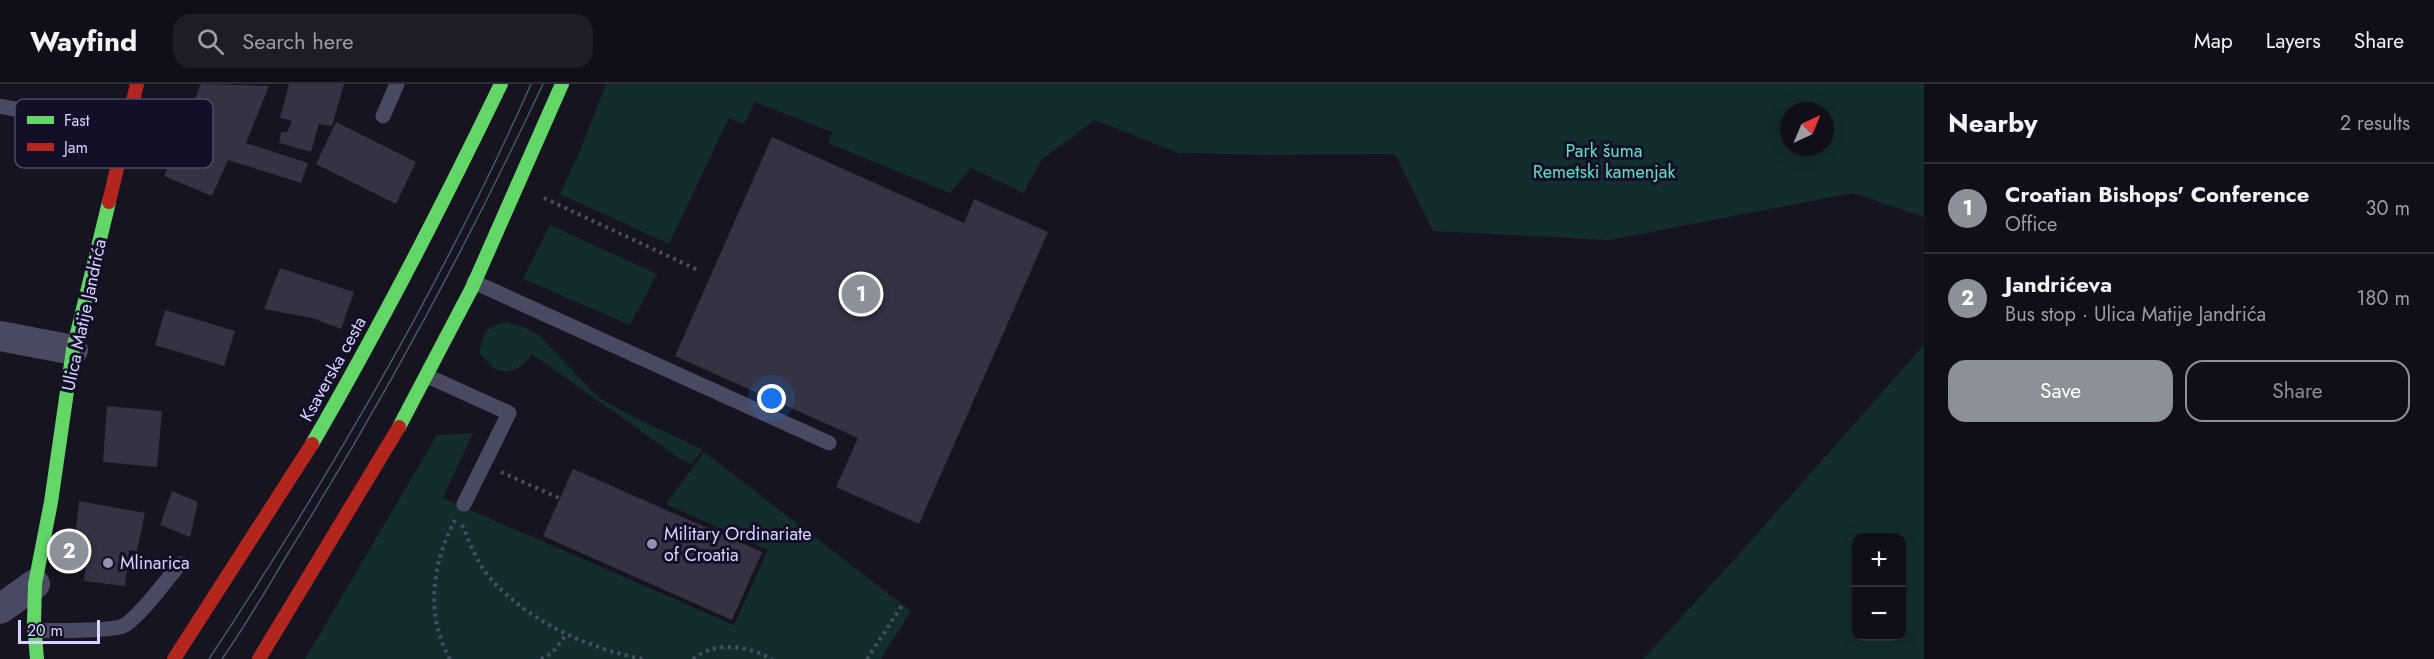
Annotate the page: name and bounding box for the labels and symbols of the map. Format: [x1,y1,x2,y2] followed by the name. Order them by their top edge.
[15,99,213,168] legend
[1780,102,1834,156] north arrow
[64,109,90,132] text: Fast
[62,136,88,159] text: Jam
[1533,138,1675,185] park label: Park šuma Remetski kamenjak
[55,237,113,393] street label: Ulica Matije Jandrića
[842,272,880,316] pin: 1
[293,312,373,426] street label: Ksaverska cesta
[757,384,786,413] your location
[664,521,812,568] place label: Military Ordinariate of Croatia
[50,528,88,574] pin: 2
[645,537,659,551] marker: Military Ordinariate of Croatia
[120,550,190,576] place label: Mlinarica
[101,556,115,570] marker: Mlinarica
[18,617,100,644] scale bar

